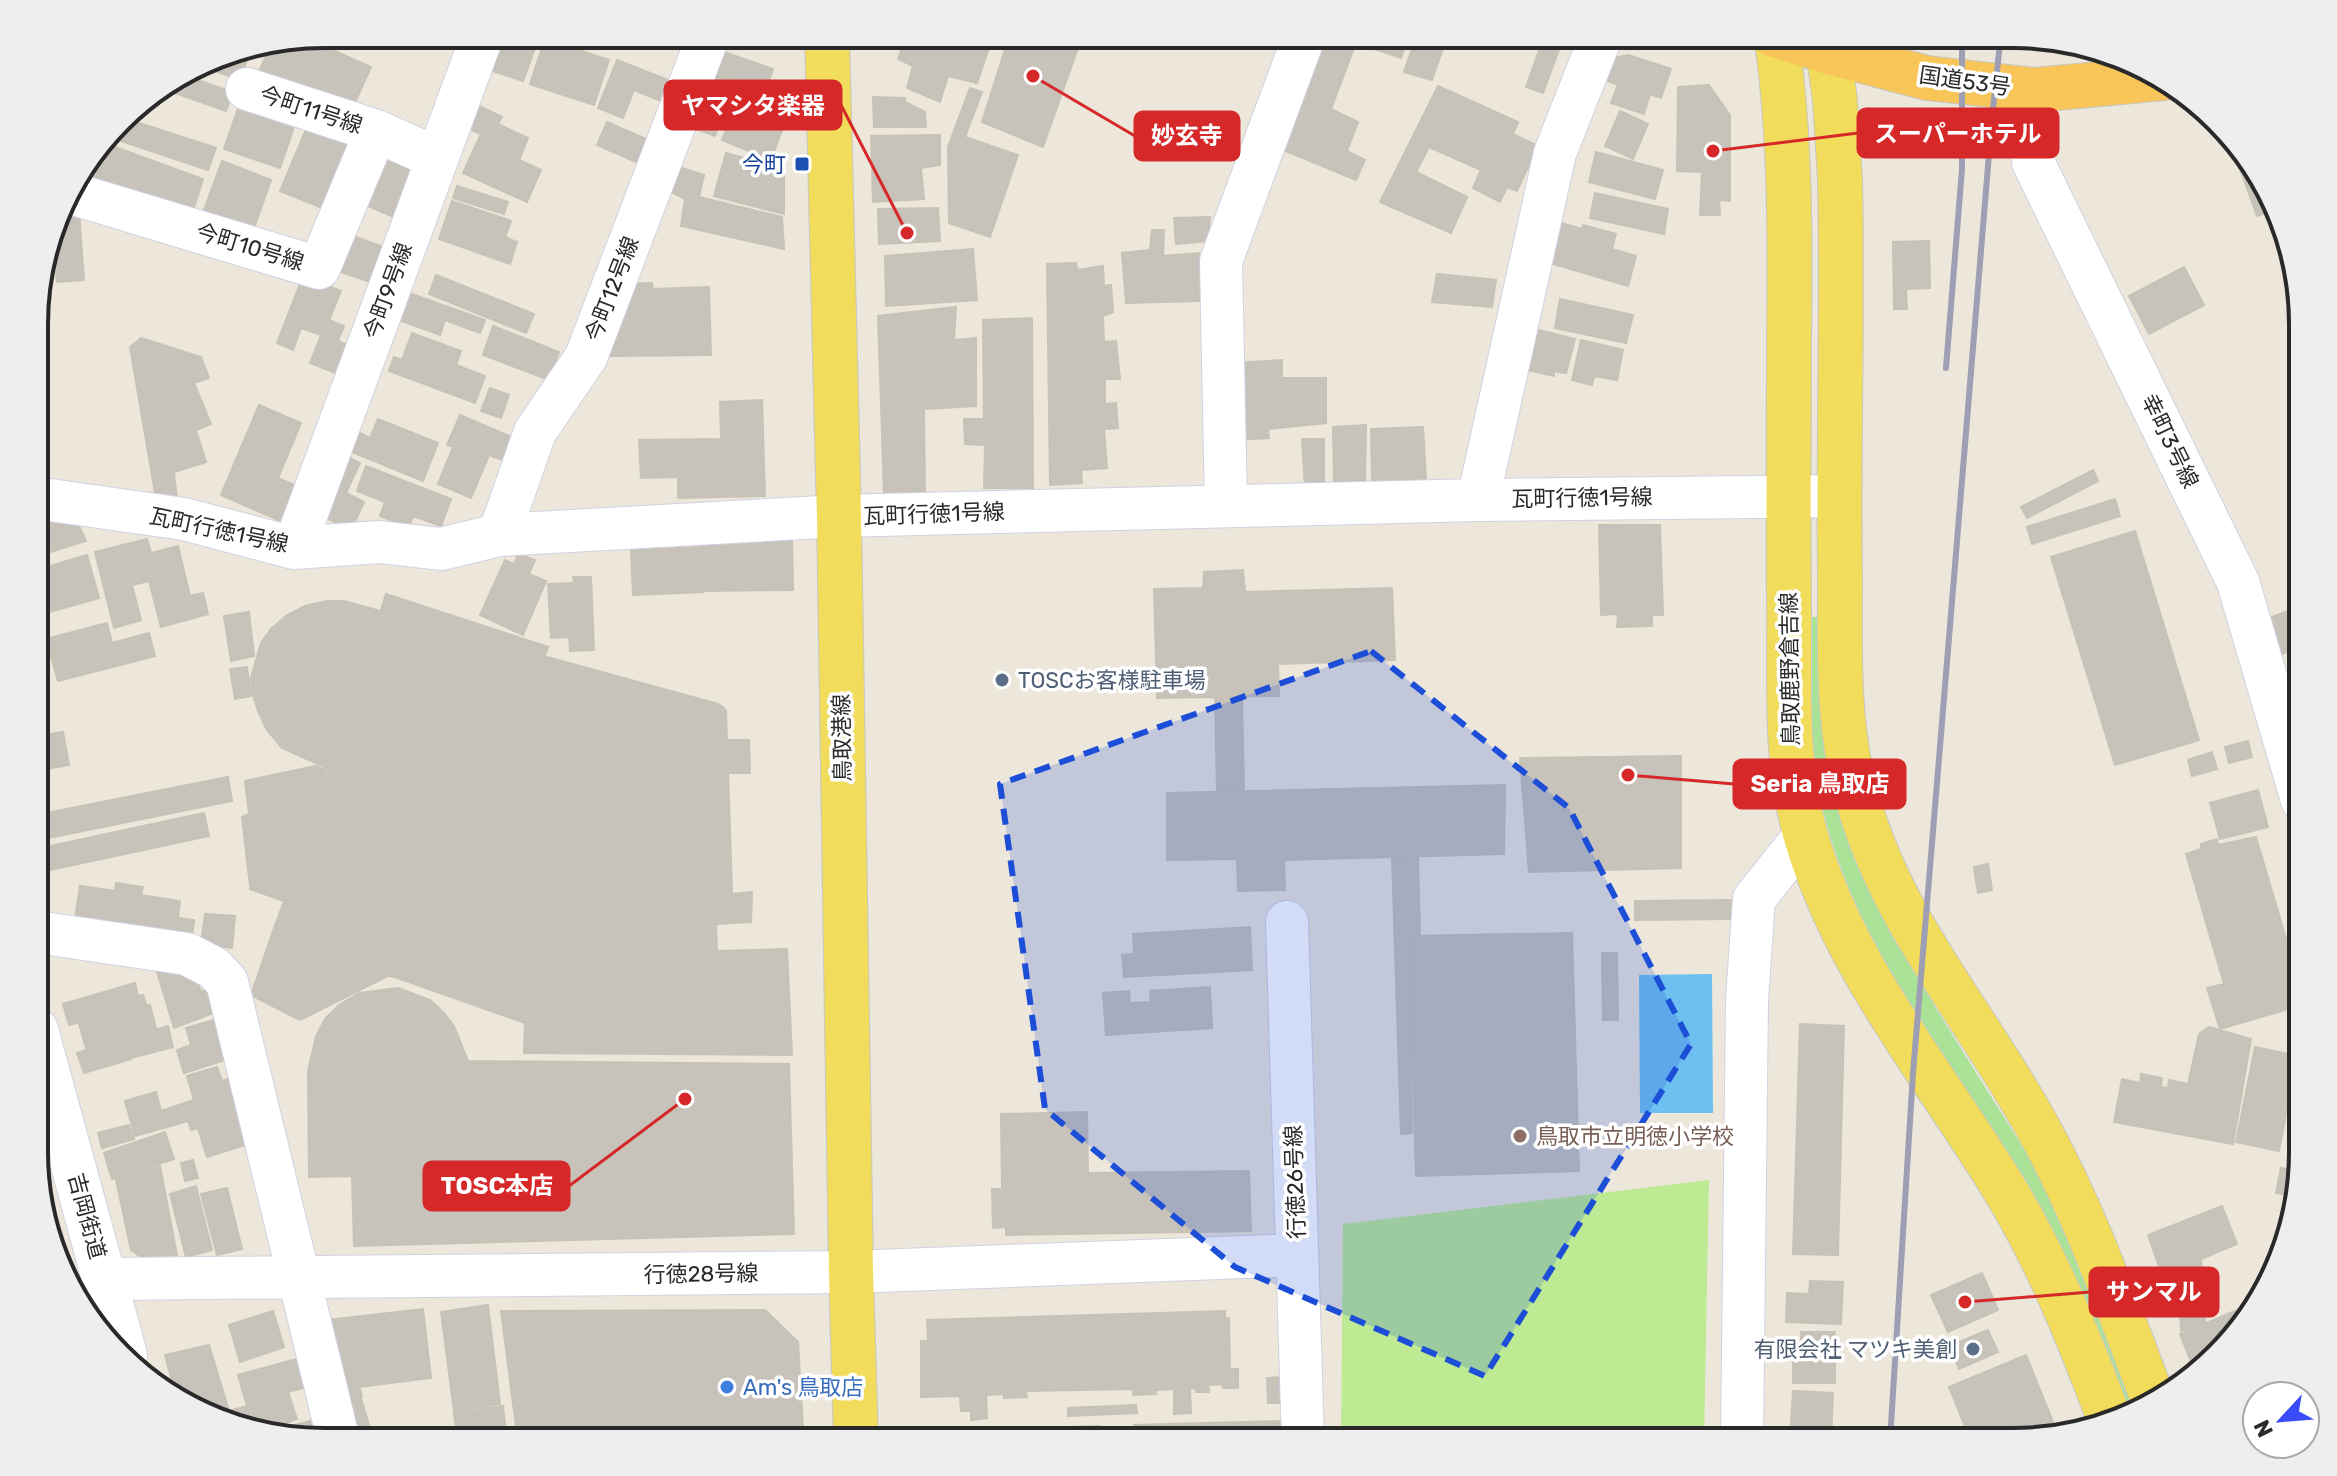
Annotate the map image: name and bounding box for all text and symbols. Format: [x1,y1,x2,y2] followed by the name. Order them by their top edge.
[1917,61,2013,101] street label: 国道53号
[256,81,366,139] street label: 今町11号線
[665,81,841,129] callout: ヤマシタ楽器
[681,92,825,120] text: ヤマシタ楽器
[1858,109,2058,157] callout: スーパーホテル
[1135,112,1239,160] callout: 妙玄寺
[1874,120,2042,148] text: スーパーホテル
[1151,122,1223,150] text: 妙玄寺
[742,151,786,178] place label: 今町
[793,155,811,173] marker: 今町
[193,218,307,276] street label: 今町10号線
[580,233,644,345] street label: 今町12号線
[358,239,418,343] street label: 今町9号線
[2136,390,2204,492] street label: 幸町3号線
[1511,483,1653,513] street label: 瓦町行徳1号線
[863,498,1005,530] street label: 瓦町行徳1号線
[147,502,291,558] street label: 瓦町行徳1号線
[1775,592,1805,746] street label: 鳥取鹿野倉吉線
[1018,667,1206,694] place label: TOSCお客様駐車場
[993,671,1011,689] marker: TOSCお客様駐車場
[828,694,856,782] street label: 鳥取港線
[1734,760,1905,808] callout: Seria 鳥取店
[1750,770,1890,798] text: Seria 鳥取店
[1536,1123,1734,1150] place label: 鳥取市立明徳小学校
[1280,1124,1310,1240] street label: 行徳26号線
[1511,1127,1529,1145] marker: 鳥取市立明徳小学校
[424,1162,569,1210] callout: TOSC本店
[63,1170,111,1262] street label: 吉岡街道
[441,1172,553,1200] text: TOSC本店
[643,1259,759,1289] street label: 行徳28号線
[2090,1268,2218,1316] callout: サンマル
[2106,1278,2202,1306] text: サンマル
[1754,1336,1957,1363] place label: 有限会社 マツキ美創
[1964,1340,1982,1358] marker: 有限会社 マツキ美創
[743,1374,864,1401] place label: Am's 鳥取店
[718,1378,736,1396] marker: Am's 鳥取店
[2241,1380,2321,1460] north arrow
[2248,1416,2279,1442] text: N

